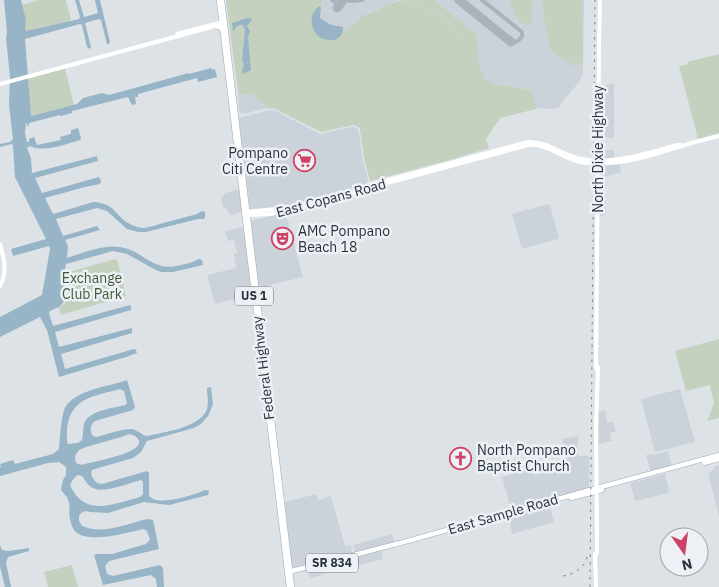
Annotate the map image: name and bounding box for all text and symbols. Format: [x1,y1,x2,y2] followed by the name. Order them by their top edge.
[589,85,607,213] street label: North Dixie Highway
[222,144,288,178] place label: Pompano Citi Centre
[292,149,316,173] supermarket icon: Pompano Citi Centre
[274,175,388,221] street label: East Copans Road
[298,222,390,256] place label: AMC Pompano Beach 18
[270,227,294,251] theatre icon: AMC Pompano Beach 18
[62,269,123,303] park label: Exchange Club Park
[235,286,273,306] road number: US 1
[248,315,278,421] street label: Federal Highway
[477,441,576,475] place label: North Pompano Baptist Church
[449,446,473,470] church icon: North Pompano Baptist Church
[446,490,560,538] street label: East Sample Road
[659,527,709,577] north arrow
[306,554,358,572] road number: SR 834
[680,555,694,575] text: N

